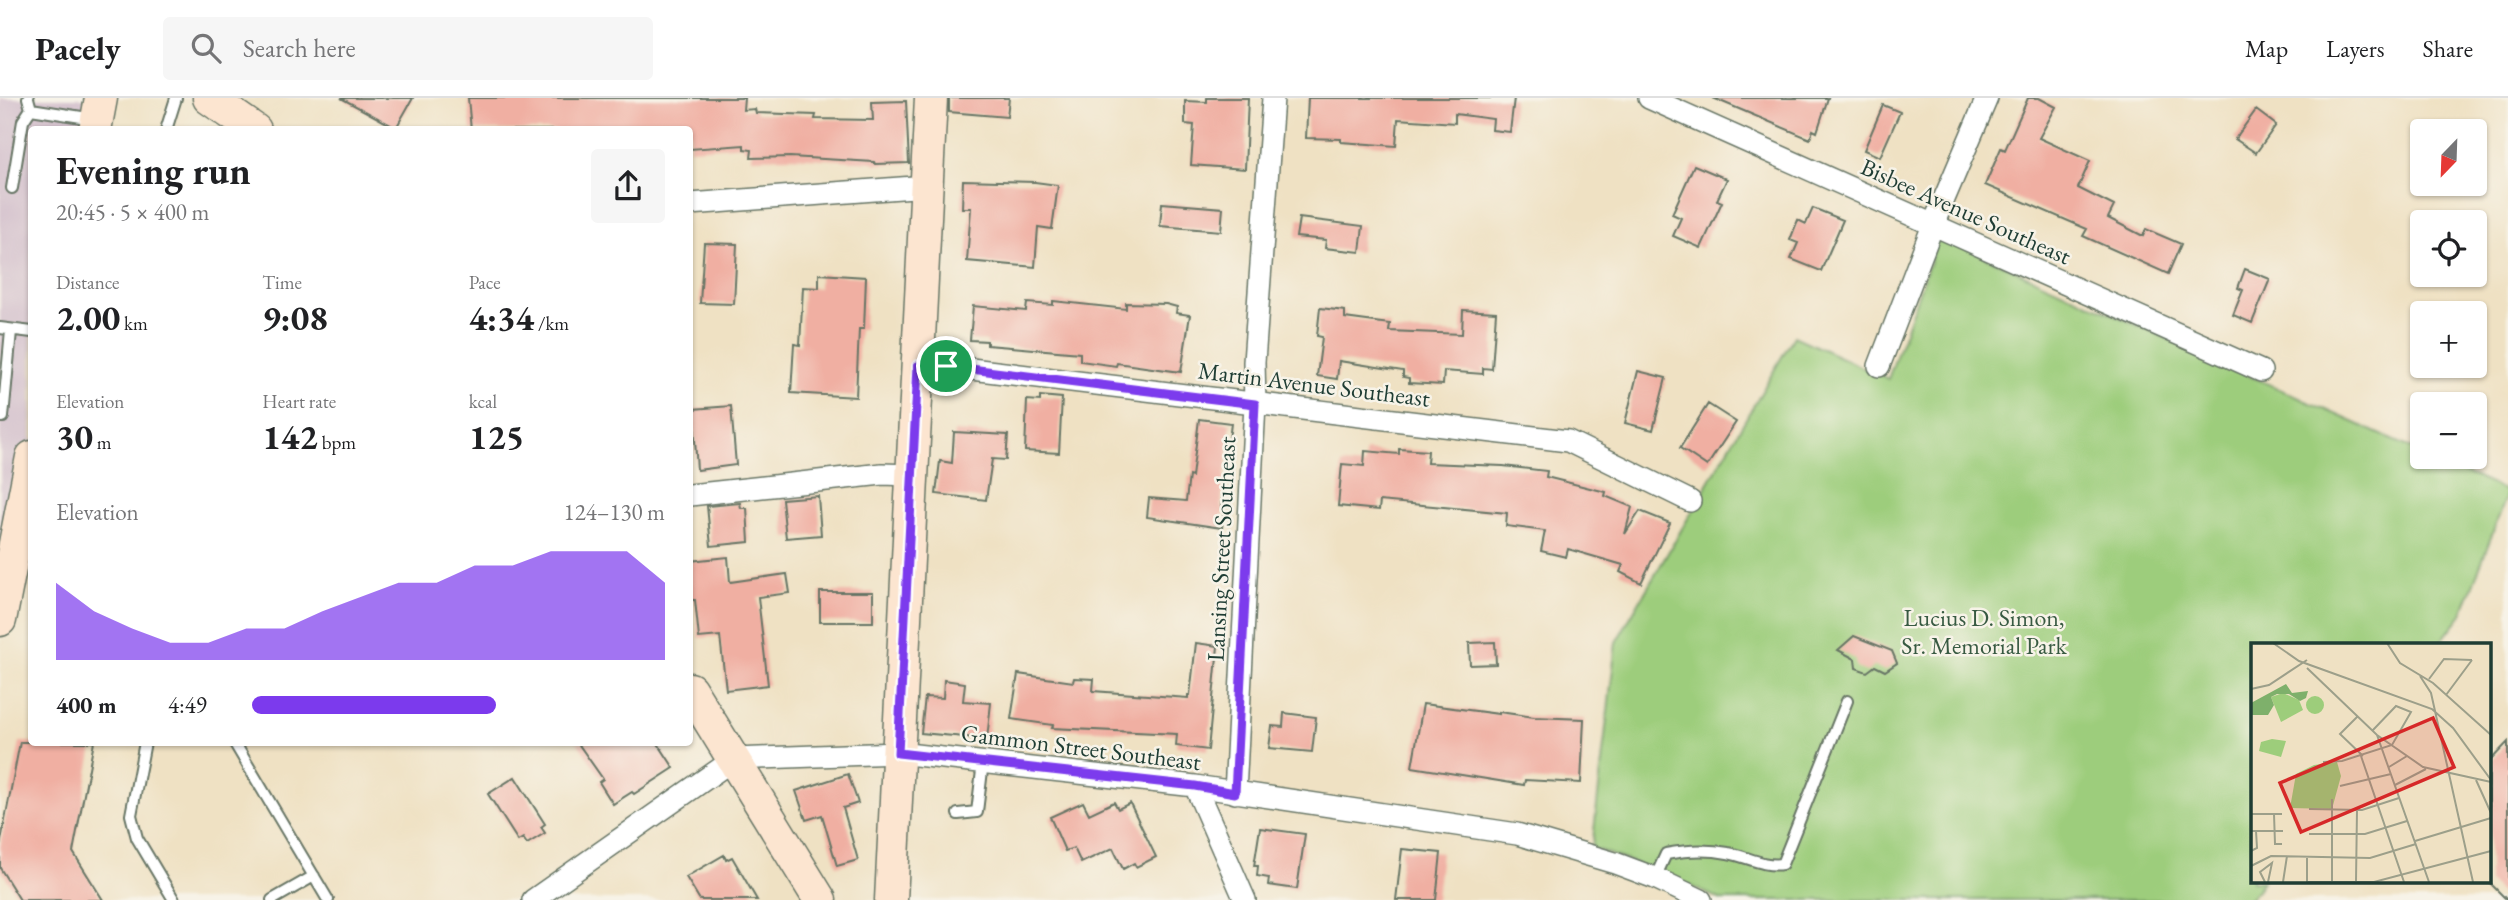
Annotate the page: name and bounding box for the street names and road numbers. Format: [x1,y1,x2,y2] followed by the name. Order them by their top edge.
[1856,151,2076,271] street label: Bisbee Avenue Southeast
[1196,354,1432,414] street label: Martin Avenue Southeast
[1200,435,1242,662] street label: Lansing Street Southeast
[959,717,1203,777] street label: Gammon Street Southeast

